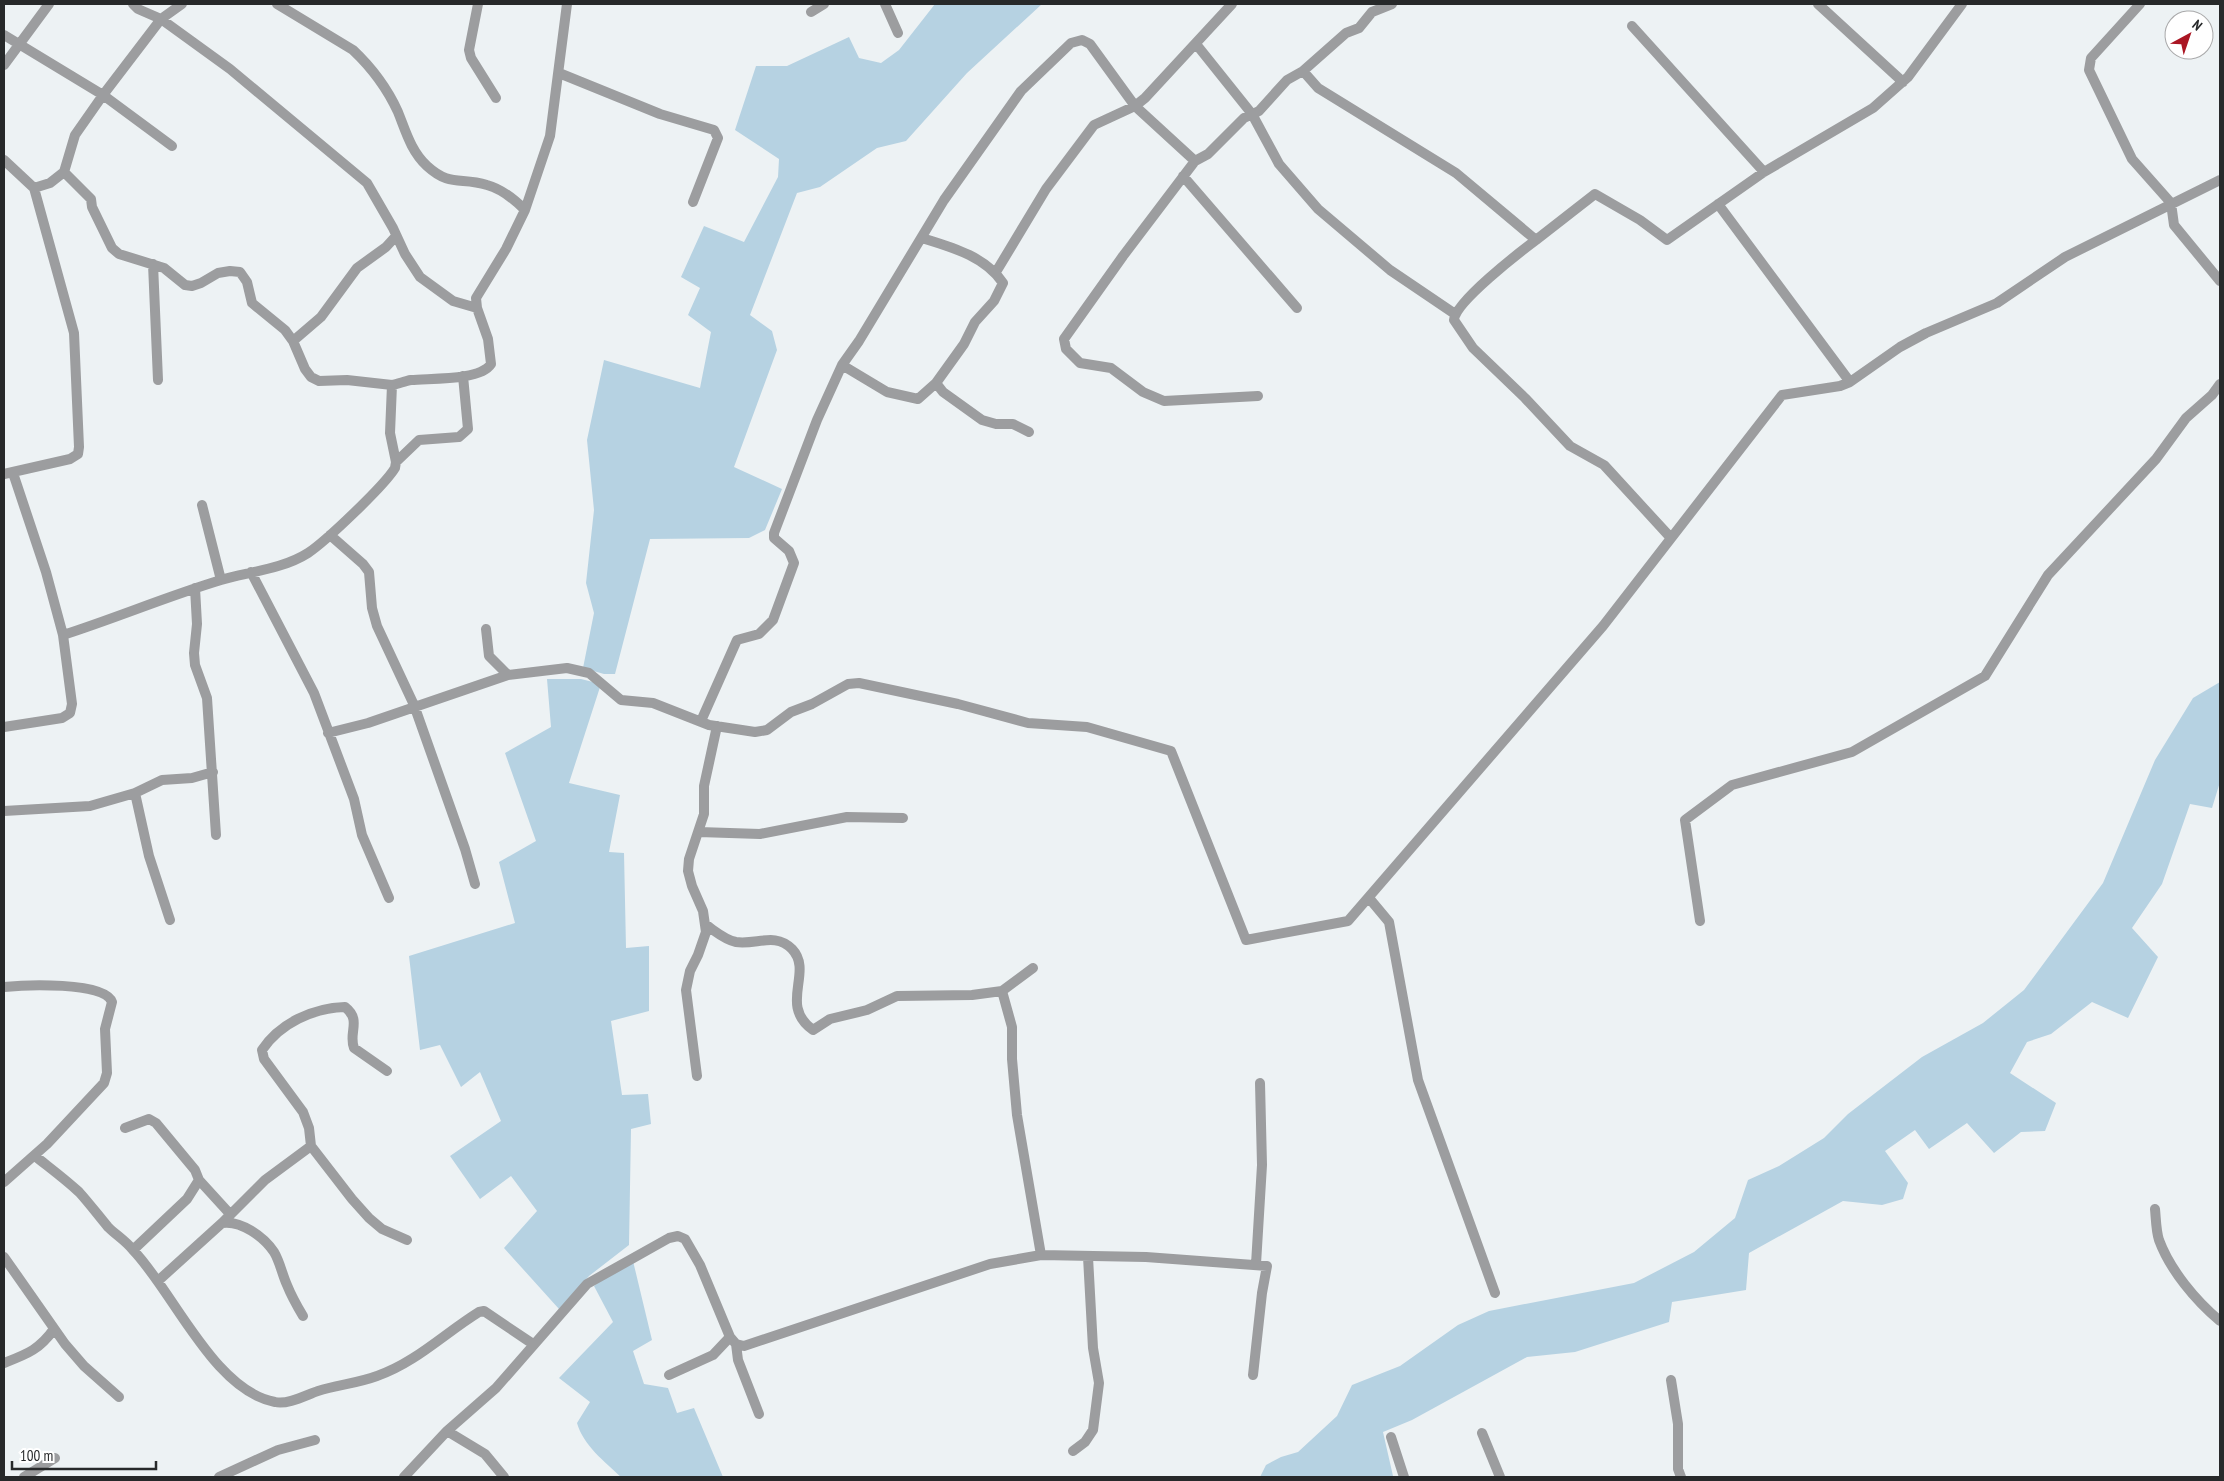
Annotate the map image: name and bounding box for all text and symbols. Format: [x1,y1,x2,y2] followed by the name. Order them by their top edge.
[2164,10,2214,60] north arrow
[2189,16,2206,34] text: N
[12,1438,156,1470] scale bar
[20,1446,53,1465] text: 100 m

